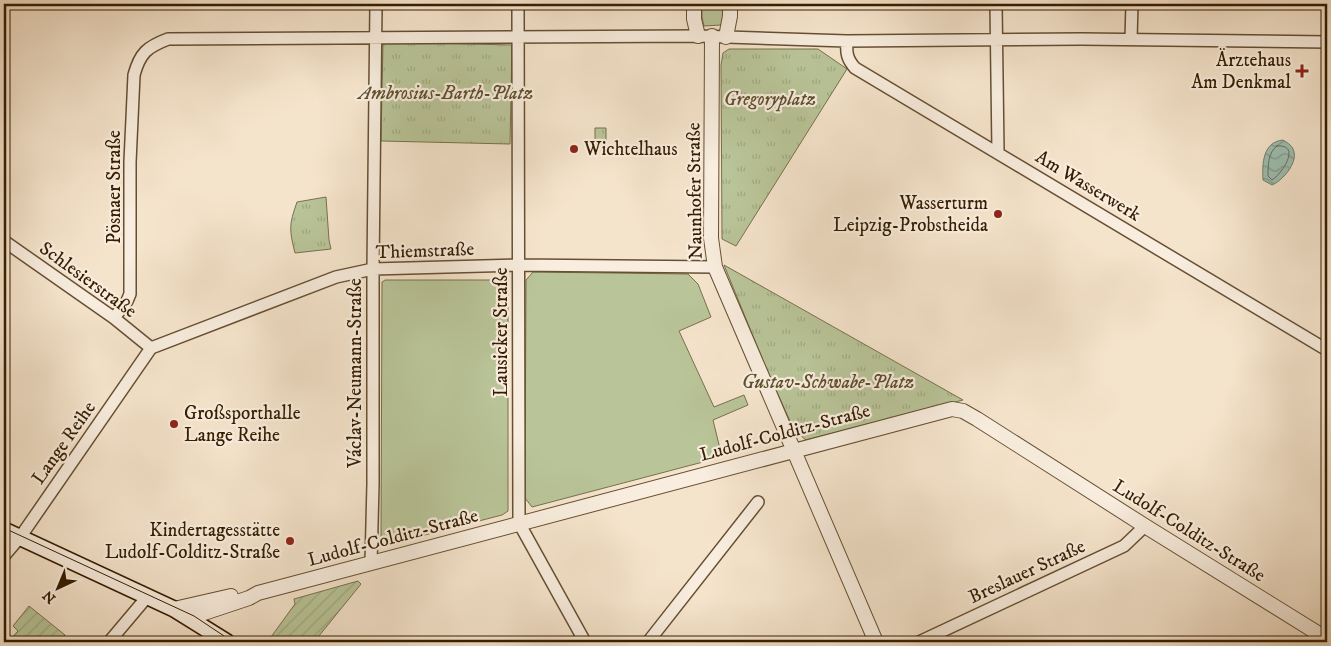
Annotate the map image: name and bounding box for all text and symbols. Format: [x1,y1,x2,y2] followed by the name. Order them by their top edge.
[1191,48,1291,94] place label: Ärztehaus Am Denkmal
[1295,64,1309,78] marker: Ärztehaus Am Denkmal
[356,82,534,105] park label: Ambrosius-Barth-Platz
[724,88,816,112] park label: Gregoryplatz
[682,122,708,260] street label: Naunhofer Straße
[103,130,126,244] street label: Pösnaer Straße
[583,138,678,161] place label: Wichtelhaus
[568,143,580,155] marker: Wichtelhaus
[1031,145,1145,227] street label: Am Wasserwerk
[833,192,988,237] place label: Wasserturm Leipzig-Probstheida
[992,208,1004,220] marker: Wasserturm Leipzig-Probstheida
[35,237,141,323] street label: Schlesierstraße
[375,238,475,264] street label: Thiemstraße
[490,267,513,397] street label: Lausicker Straße
[344,278,367,469] street label: Václav-Neumann-Straße
[742,371,914,394] park label: Gustav-Schwabe-Platz
[27,397,101,489] street label: Lange Reihe
[697,399,873,467] street label: Ludolf-Colditz-Straße
[184,402,301,447] place label: Großsporthalle Lange Reihe
[168,418,180,430] marker: Großsporthalle Lange Reihe
[1109,475,1270,587] street label: Ludolf-Colditz-Straße
[305,504,481,572] street label: Ludolf-Colditz-Straße
[105,519,280,564] place label: Kindertagesstätte Ludolf-Colditz-Straße
[284,535,296,547] marker: Kindertagesstätte Ludolf-Colditz-Straße
[965,535,1089,609] street label: Breslauer Straße
[32,564,82,614] north arrow
[39,586,60,607] text: N

